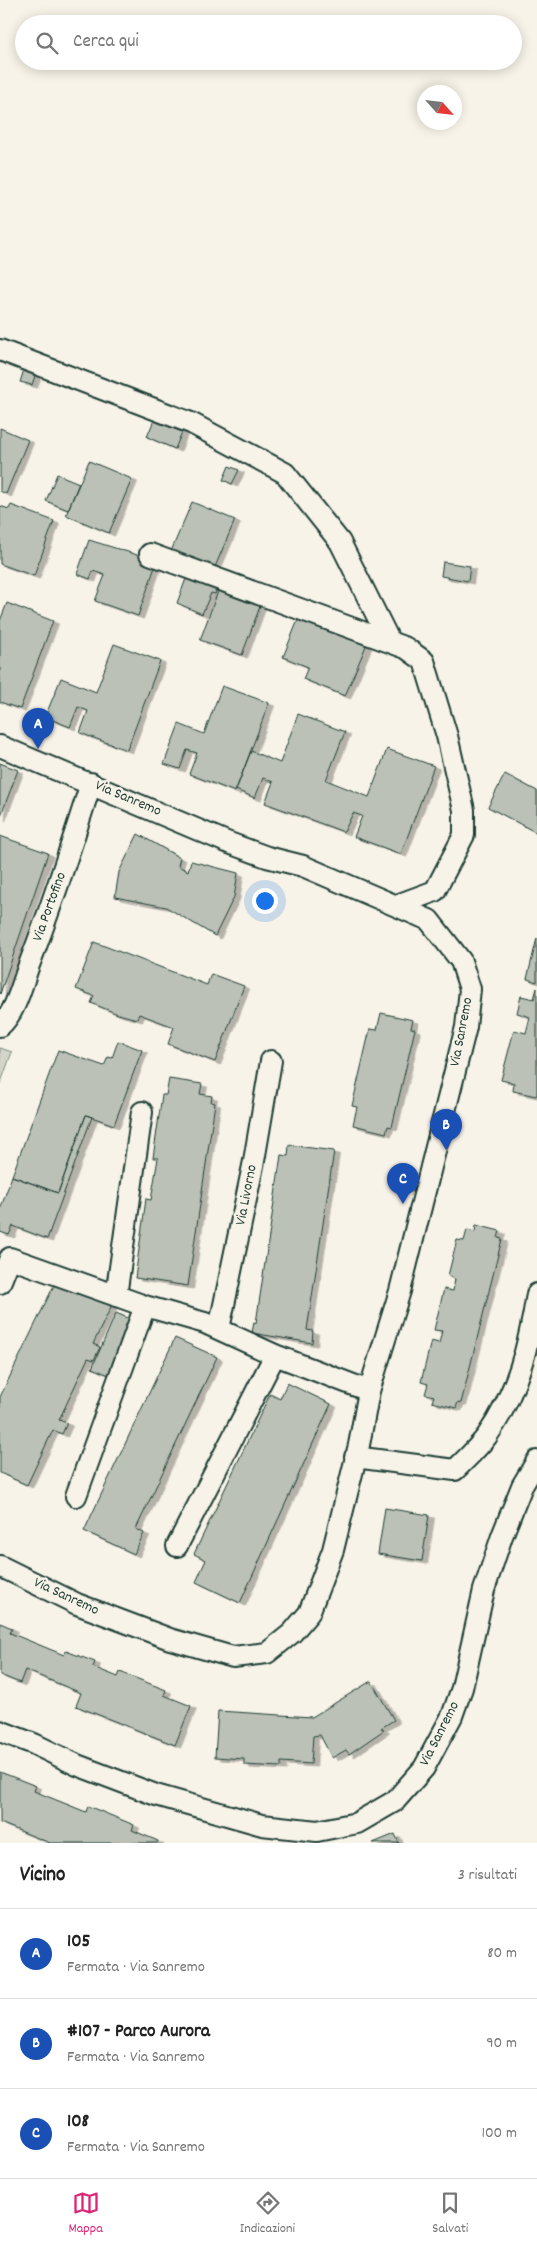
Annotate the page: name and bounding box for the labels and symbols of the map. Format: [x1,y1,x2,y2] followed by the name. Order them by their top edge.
[417,85,462,130] north arrow
[22,708,54,749] pin: A
[91,775,165,823] street label: Via Sanremo
[27,869,73,945] street label: Via Portofino
[252,888,278,914] your location
[445,995,480,1069] street label: Via Sanremo
[430,1109,462,1150] pin: B
[230,1162,264,1227] street label: Via Livorno
[387,1163,419,1204] pin: C
[30,1572,103,1622] street label: Via Sanremo
[414,1697,466,1770] street label: Via Sanremo

